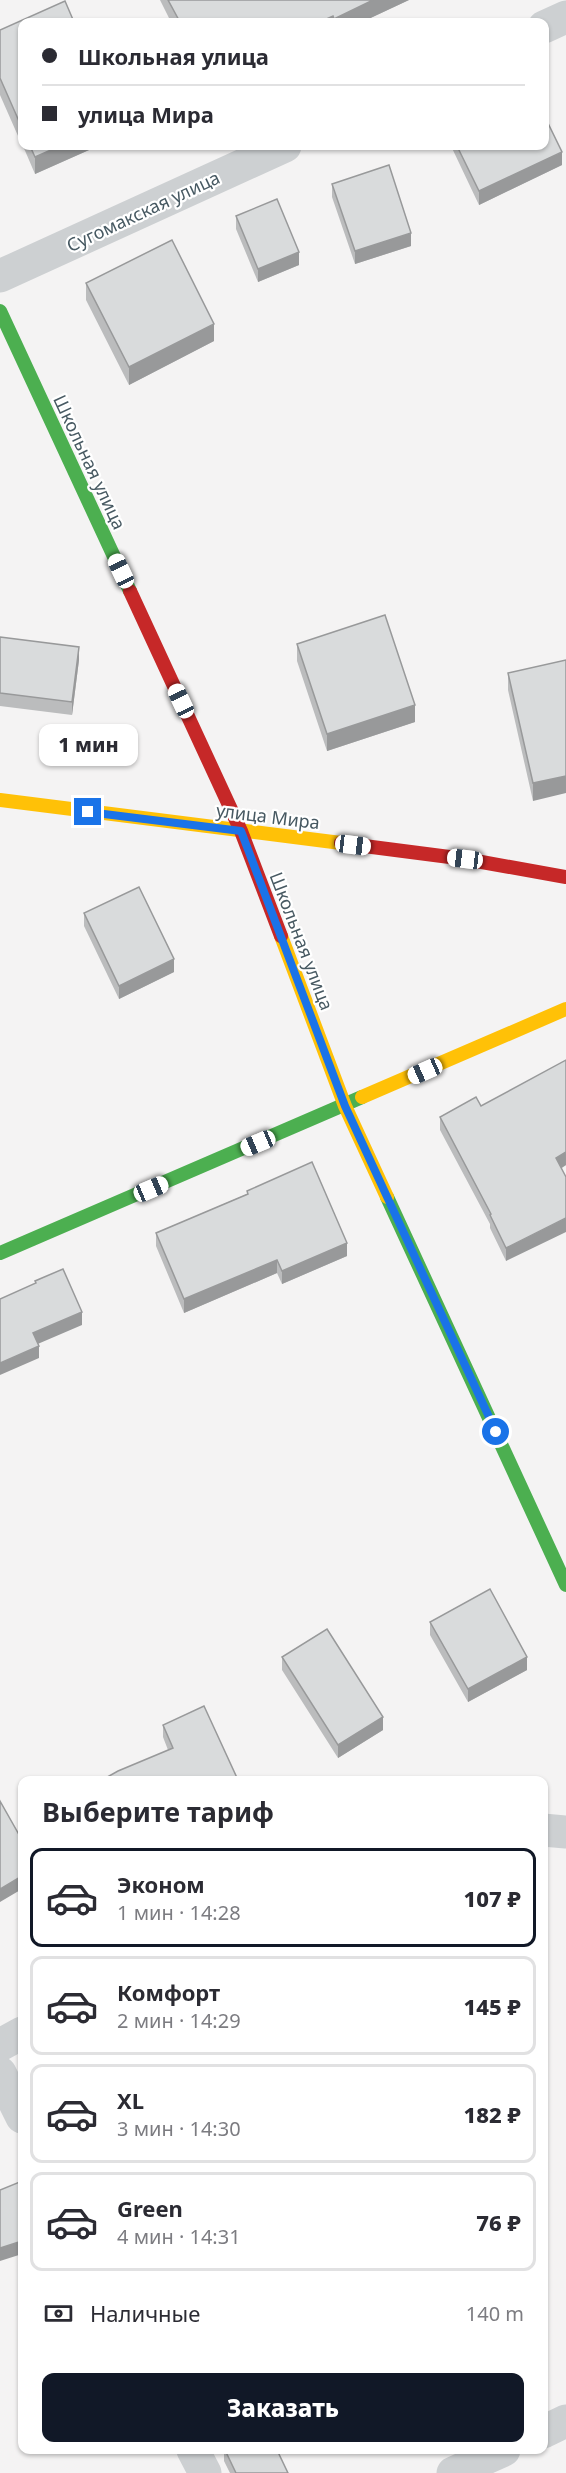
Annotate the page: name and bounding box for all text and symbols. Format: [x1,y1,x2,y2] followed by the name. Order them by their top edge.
[78,41,269,71] text: Школьная улица
[78,99,214,129] text: улица Мира
[63,165,223,257] street label: Сугомакская улица
[48,391,132,533] street label: Школьная улица
[105,551,137,591] car
[165,681,197,721] car
[38,725,138,767] callout: 1 мин
[58,731,119,758] text: 1 мин
[74,798,101,825] route end
[215,798,321,834] street label: улица Мира
[334,834,372,856] car
[446,848,484,870] car
[265,869,339,1013] street label: Школьная улица
[405,1055,445,1087] car
[238,1128,278,1158] car
[131,1174,171,1204] car
[482,1418,509,1445] route start
[42,1793,274,1830] text: Выберите тариф
[117,1869,205,1899] text: Эконом
[45,1871,99,1925] icon: car
[464,1883,521,1913] text: 107 ₽
[117,1899,241,1926] text: 1 мин · 14:28
[117,1977,220,2007] text: Комфорт
[45,1979,99,2033] icon: car
[464,1991,521,2021] text: 145 ₽
[117,2007,241,2034] text: 2 мин · 14:29
[117,2085,144,2115] text: XL
[45,2087,99,2141] icon: car
[464,2099,521,2129] text: 182 ₽
[117,2115,241,2142] text: 3 мин · 14:30
[117,2193,183,2223] text: Green
[45,2195,99,2249] icon: car
[476,2207,521,2237] text: 76 ₽
[117,2223,241,2250] text: 4 мин · 14:31
[42,2297,75,2330] icon: cash
[90,2298,200,2328] text: Наличные
[466,2300,524,2327] text: 140 m
[42,2373,524,2442] button: Заказать

